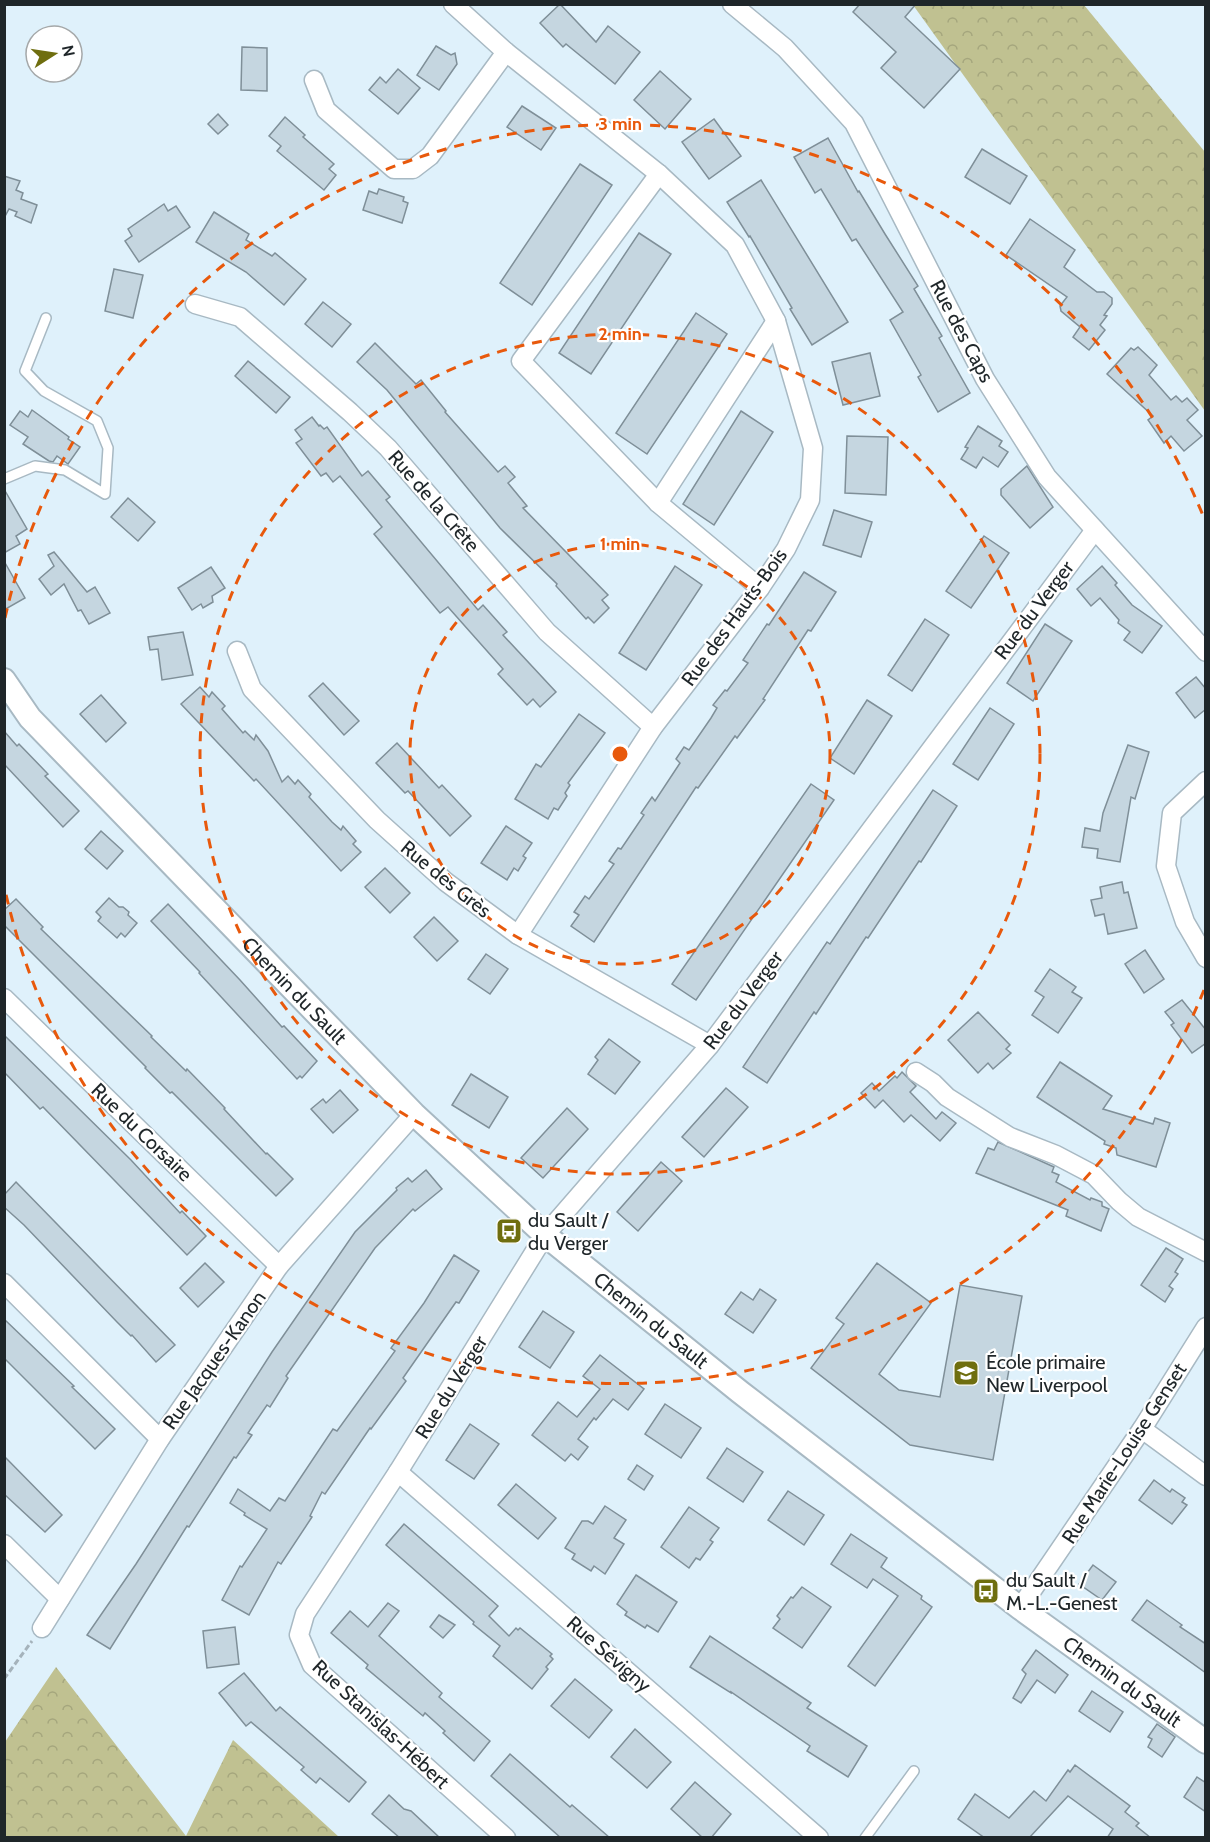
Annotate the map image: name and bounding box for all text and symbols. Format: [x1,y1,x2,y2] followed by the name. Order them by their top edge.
[24,24,84,84] north arrow
[58,43,79,58] text: N
[598,113,642,135] text: 3 min
[925,276,999,386] street label: Rue des Caps
[598,323,642,345] text: 2 min
[383,445,485,557] street label: Rue de la Crête
[600,533,640,555] text: 1 min
[676,544,792,690] street label: Rue des Hauts-Bois
[989,555,1079,664] street label: Rue du Verger
[610,744,630,764] centre of rings
[396,835,496,923] street label: Rue des Grès
[237,932,352,1050] street label: Chemin du Sault
[698,945,788,1054] street label: Rue du Verger
[87,1078,197,1186] street label: Rue du Corsaire
[528,1208,610,1255] place label: du Sault / du Verger
[494,1216,524,1246] bus stop icon: du Sault / du Verger
[589,1267,713,1374] street label: Chemin du Sault
[157,1286,271,1434] street label: Rue Jacques-Kanon
[410,1330,493,1443] street label: Rue du Verger
[986,1350,1108,1397] place label: École primaire New Liverpool
[951,1358,981,1388] school or university icon: École primaire New Liverpool
[1057,1358,1192,1548] street label: Rue Marie-Louise Genset
[1006,1568,1118,1615] place label: du Sault / M.-L.-Genest
[971,1576,1001,1606] bus stop icon: du Sault / M.-L.-Genest
[562,1611,656,1697] street label: Rue Sévigny
[1058,1631,1186,1733] street label: Chemin du Sault
[308,1655,454,1794] street label: Rue Stanislas-Hébert

